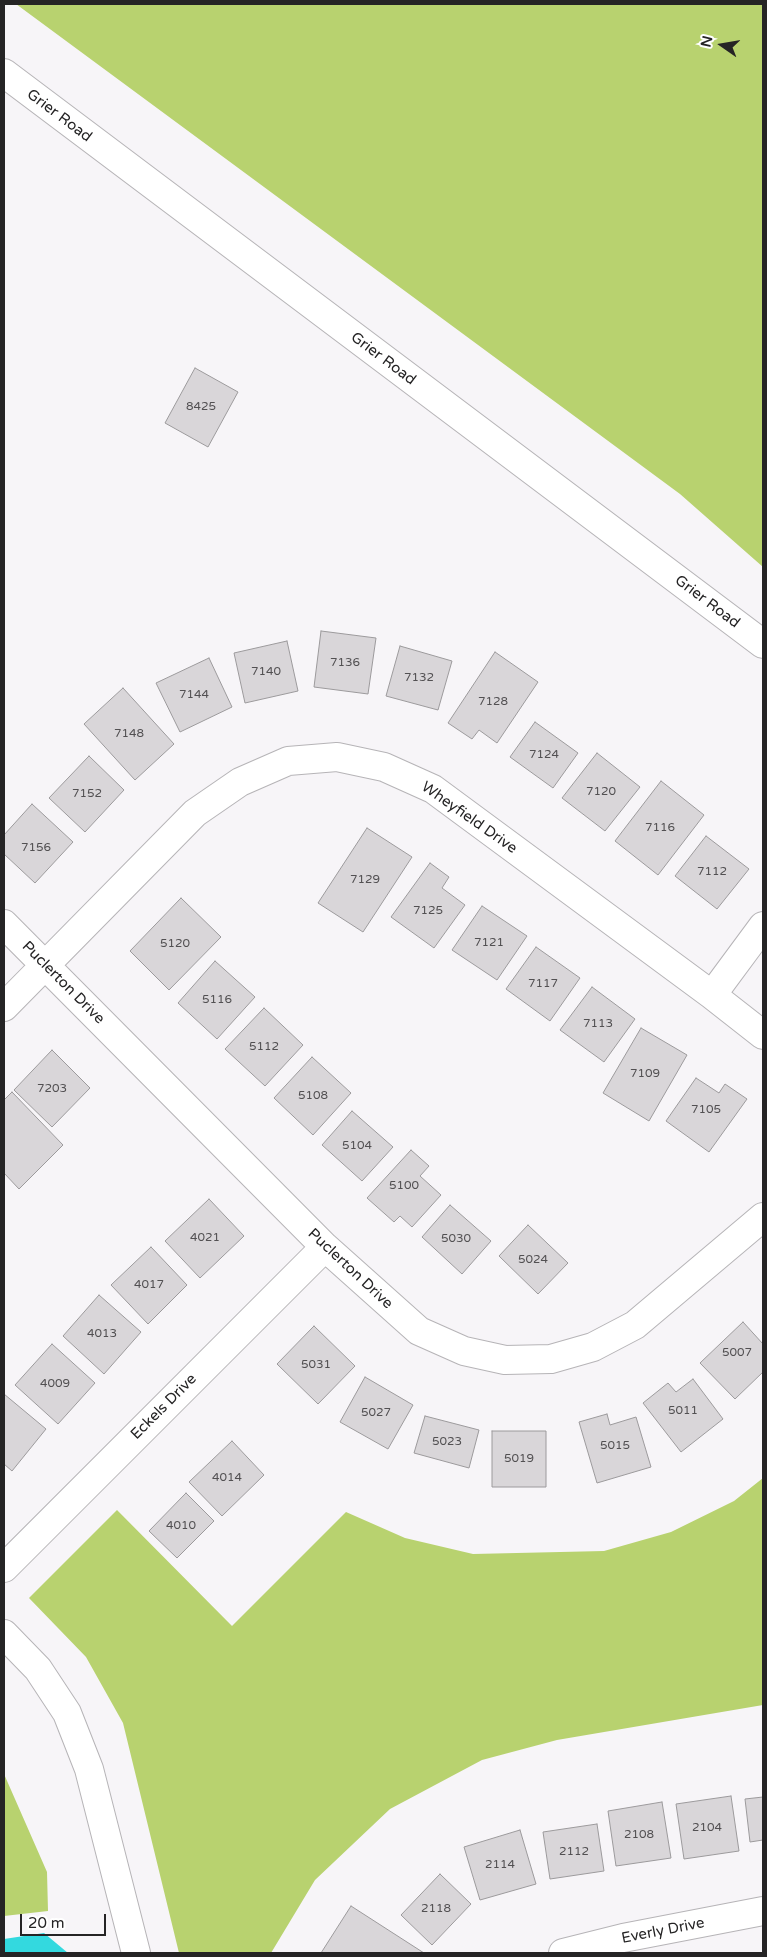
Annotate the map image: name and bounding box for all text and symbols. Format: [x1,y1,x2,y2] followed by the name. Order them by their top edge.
[697,20,747,70] north arrow
[697,34,716,49] text: N
[23,86,95,146] street label: Grier Road
[347,329,419,389] street label: Grier Road
[186,400,216,414] house number: 8425
[671,572,743,632] street label: Grier Road
[330,656,360,670] house number: 7136
[251,665,281,679] house number: 7140
[404,671,434,685] house number: 7132
[179,688,209,702] house number: 7144
[478,695,508,709] house number: 7128
[114,727,144,741] house number: 7148
[529,748,559,762] house number: 7124
[418,778,520,858] street label: Wheyfield Drive
[586,785,616,799] house number: 7120
[72,787,102,801] house number: 7152
[645,821,675,835] house number: 7116
[21,841,51,855] house number: 7156
[697,865,727,879] house number: 7112
[350,873,380,887] house number: 7129
[413,904,443,918] house number: 7125
[474,936,504,950] house number: 7121
[160,937,190,951] house number: 5120
[18,938,108,1028] street label: Puclerton Drive
[528,977,558,991] house number: 7117
[202,993,232,1007] house number: 5116
[583,1017,613,1031] house number: 7113
[249,1040,279,1054] house number: 5112
[630,1067,660,1081] house number: 7109
[37,1082,67,1096] house number: 7203
[298,1089,328,1103] house number: 5108
[691,1103,721,1117] house number: 7105
[342,1139,372,1153] house number: 5104
[389,1179,419,1193] house number: 5100
[304,1225,396,1313] street label: Puclerton Drive
[190,1231,220,1245] house number: 4021
[441,1232,471,1246] house number: 5030
[518,1253,548,1267] house number: 5024
[134,1278,164,1292] house number: 4017
[87,1327,117,1341] house number: 4013
[722,1346,752,1360] house number: 5007
[301,1358,331,1372] house number: 5031
[127,1370,201,1444] street label: Eckels Drive
[40,1377,70,1391] house number: 4009
[668,1404,698,1418] house number: 5011
[361,1406,391,1420] house number: 5027
[432,1435,462,1449] house number: 5023
[600,1439,630,1453] house number: 5015
[504,1452,534,1466] house number: 5019
[212,1471,242,1485] house number: 4014
[166,1519,196,1533] house number: 4010
[692,1821,722,1835] house number: 2104
[624,1828,654,1842] house number: 2108
[559,1845,589,1859] house number: 2112
[485,1858,515,1872] house number: 2114
[421,1902,451,1916] house number: 2118
[22,1904,109,1936] scale bar
[28,1914,65,1932] text: 20 m
[620,1914,706,1948] street label: Everly Drive

